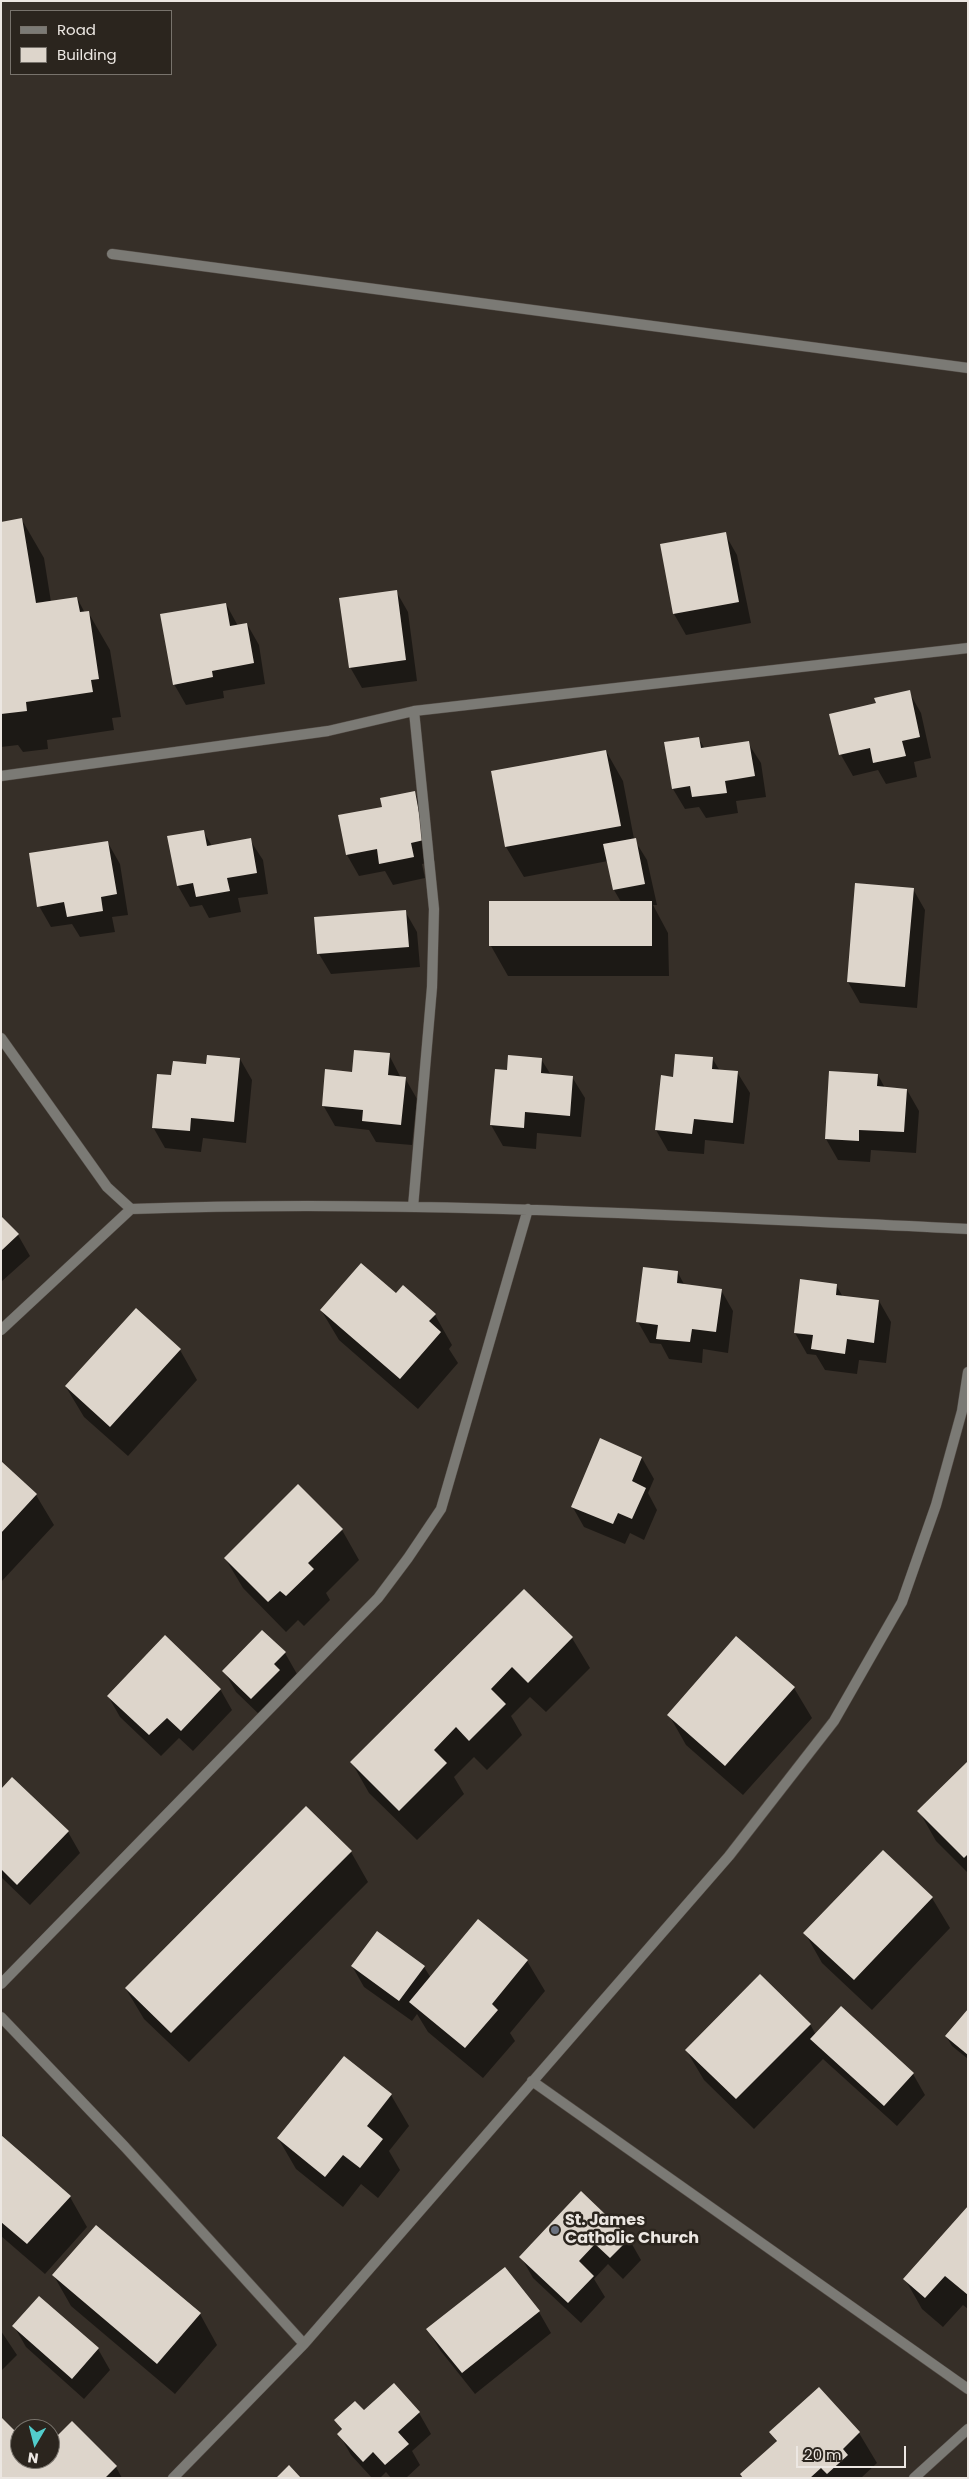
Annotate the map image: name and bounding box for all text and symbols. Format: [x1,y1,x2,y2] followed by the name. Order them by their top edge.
[10,10,172,75] legend
[57,19,96,40] text: Road
[57,44,117,65] text: Building
[565,2211,699,2249] place label: St. James Catholic Church
[549,2224,561,2236] marker: St. James Catholic Church
[10,2419,60,2469] north arrow
[799,2436,909,2468] scale bar
[804,2444,842,2465] text: 20 m
[26,2447,40,2468] text: N

